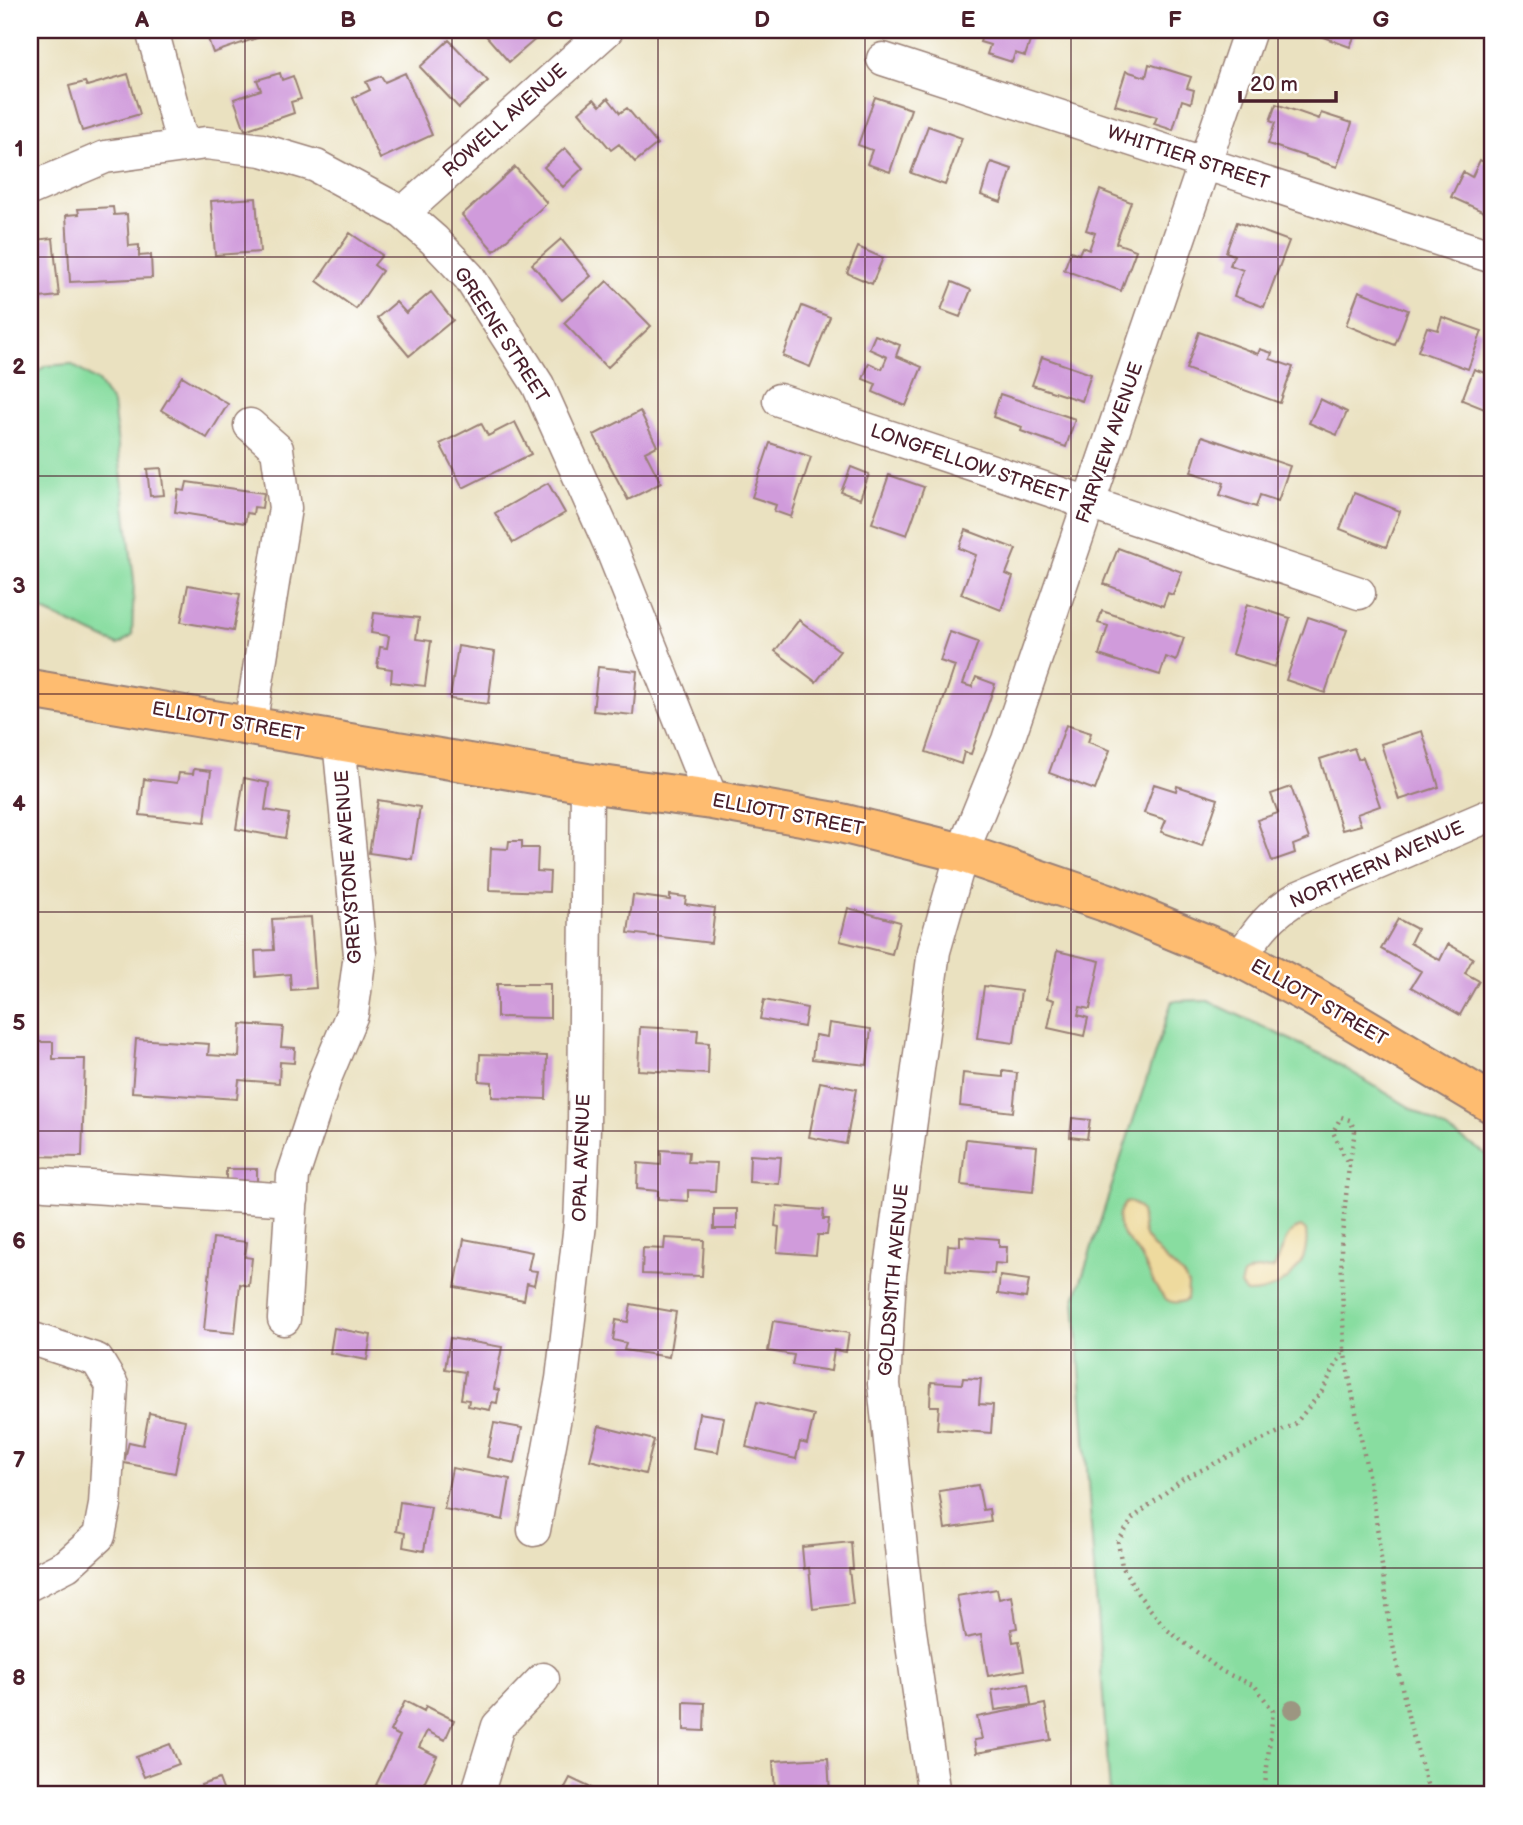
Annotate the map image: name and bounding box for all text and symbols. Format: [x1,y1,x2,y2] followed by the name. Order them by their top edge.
[134,6,150,34] text: A
[340,6,356,34] text: B
[547,6,563,34] text: C
[754,6,770,34] text: D
[961,6,976,34] text: E
[1168,6,1182,34] text: F
[1373,6,1390,34] text: G
[438,59,572,183] street label: ROWELL AVENUE
[1240,60,1336,104] scale bar
[1250,72,1298,97] text: 20 m
[1104,121,1273,195] street label: WHITTIER STREET
[14,135,24,163] text: 1
[449,263,554,408] street label: GREENE STREET
[12,353,26,381] text: 2
[1072,359,1148,527] street label: FAIRVIEW AVENUE
[867,419,1071,509] street label: LONGFELLOW STREET
[12,572,26,600] text: 3
[150,697,306,747] street label: ELLIOTT STREET
[331,769,367,965] street label: GREYSTONE AVENUE
[710,789,866,841] street label: ELLIOTT STREET
[12,790,26,818] text: 4
[1286,816,1468,914] street label: NORTHERN AVENUE
[1247,955,1392,1052] street label: ELLIOTT STREET
[12,1009,26,1037] text: 5
[568,1094,596,1222] street label: OPAL AVENUE
[874,1183,914,1377] street label: GOLDSMITH AVENUE
[12,1227,26,1255] text: 6
[13,1446,26,1474] text: 7
[12,1664,26,1692] text: 8

